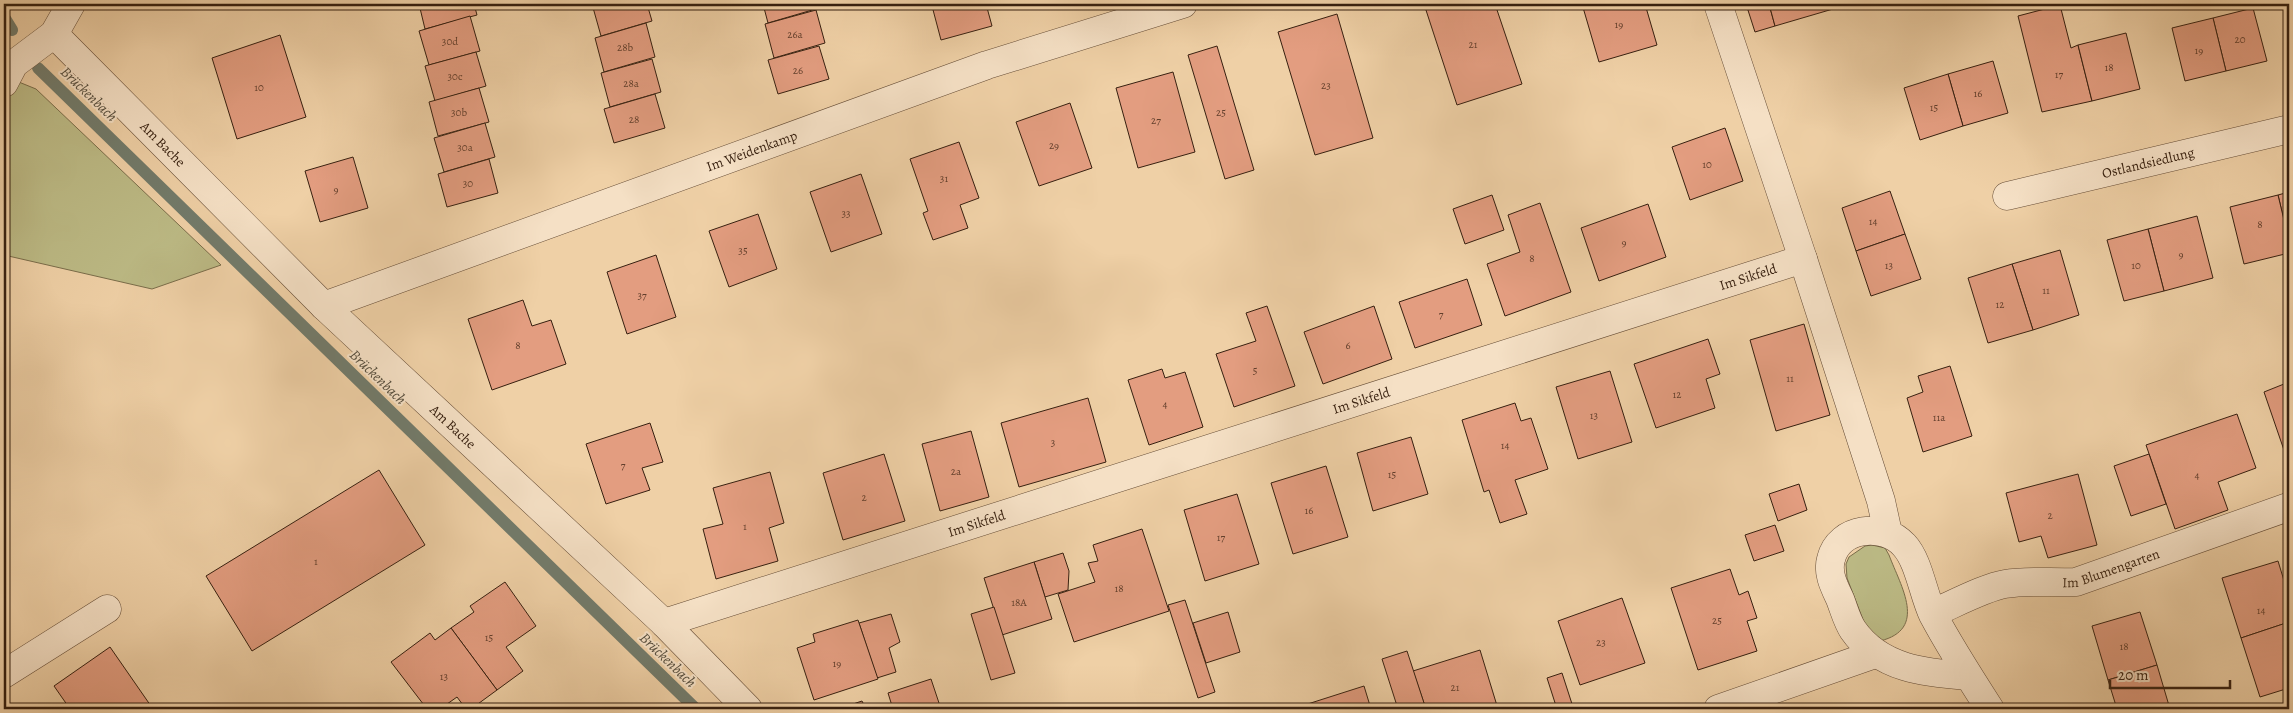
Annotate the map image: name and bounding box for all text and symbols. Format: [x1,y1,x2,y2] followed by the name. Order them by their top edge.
[1615,17,1623,32] house number: 19
[787,27,804,42] house number: 26a
[2234,32,2246,47] house number: 20
[442,34,458,49] house number: 30d
[1469,37,1478,52] house number: 21
[617,40,633,55] house number: 28b
[2195,43,2203,58] house number: 19
[2104,60,2114,75] house number: 18
[56,62,122,126] water label: Brückenbach
[793,63,803,78] house number: 26
[2055,67,2064,82] house number: 17
[447,69,463,84] house number: 30c
[623,76,640,91] house number: 28a
[1321,78,1331,93] house number: 23
[254,80,264,95] house number: 10
[1974,86,1982,101] house number: 16
[1930,100,1939,115] house number: 15
[451,105,467,120] house number: 30b
[1216,105,1226,120] house number: 25
[629,112,639,127] house number: 28
[1151,113,1161,128] house number: 27
[136,116,190,171] street label: Am Bache
[704,125,800,176] street label: Im Weidenkamp
[1049,138,1059,153] house number: 29
[457,140,474,155] house number: 30a
[2100,142,2196,183] street label: Ostlandsiedlung
[1702,157,1712,172] house number: 10
[940,171,948,186] house number: 31
[463,176,473,191] house number: 30
[333,182,339,197] house number: 9
[841,206,851,221] house number: 33
[1869,214,1877,229] house number: 14
[2257,217,2263,232] house number: 8
[1621,235,1627,250] house number: 9
[738,243,748,258] house number: 35
[2178,247,2184,262] house number: 9
[1529,251,1535,266] house number: 8
[1717,258,1780,295] street label: Im Sikfeld
[1885,258,1893,273] house number: 13
[2131,258,2141,273] house number: 10
[2042,283,2050,298] house number: 11
[637,288,647,303] house number: 37
[1996,297,2005,312] house number: 12
[1439,307,1444,322] house number: 7
[515,338,521,353] house number: 8
[1345,338,1351,353] house number: 6
[345,345,411,409] water label: Brückenbach
[1253,363,1258,378] house number: 5
[1786,371,1794,386] house number: 11
[1330,382,1393,418] street label: Im Sikfeld
[1673,387,1682,402] house number: 12
[1163,397,1168,412] house number: 4
[425,399,481,453] street label: Am Bache
[1590,408,1598,423] house number: 13
[1933,410,1946,425] house number: 11a
[1051,435,1055,450] house number: 3
[1501,438,1509,453] house number: 14
[621,458,626,473] house number: 7
[951,464,962,479] house number: 2a
[1388,467,1397,482] house number: 15
[2195,468,2200,483] house number: 4
[861,490,867,505] house number: 2
[1305,503,1313,518] house number: 16
[945,505,1008,541] street label: Im Sikfeld
[2047,508,2053,523] house number: 2
[743,519,747,534] house number: 1
[1217,530,1226,545] house number: 17
[2062,544,2162,592] street label: Im Blumengarten
[314,554,318,569] house number: 1
[1114,581,1124,596] house number: 18
[1011,595,1027,610] house number: 18A
[2257,603,2265,618] house number: 14
[1712,613,1722,628] house number: 25
[635,628,701,692] water label: Brückenbach
[485,630,494,645] house number: 15
[1596,635,1606,650] house number: 23
[2119,639,2129,654] house number: 18
[833,656,841,671] house number: 19
[2110,658,2230,690] scale bar
[2118,665,2149,685] text: 20 m
[440,669,448,684] house number: 13
[1451,680,1460,695] house number: 21

